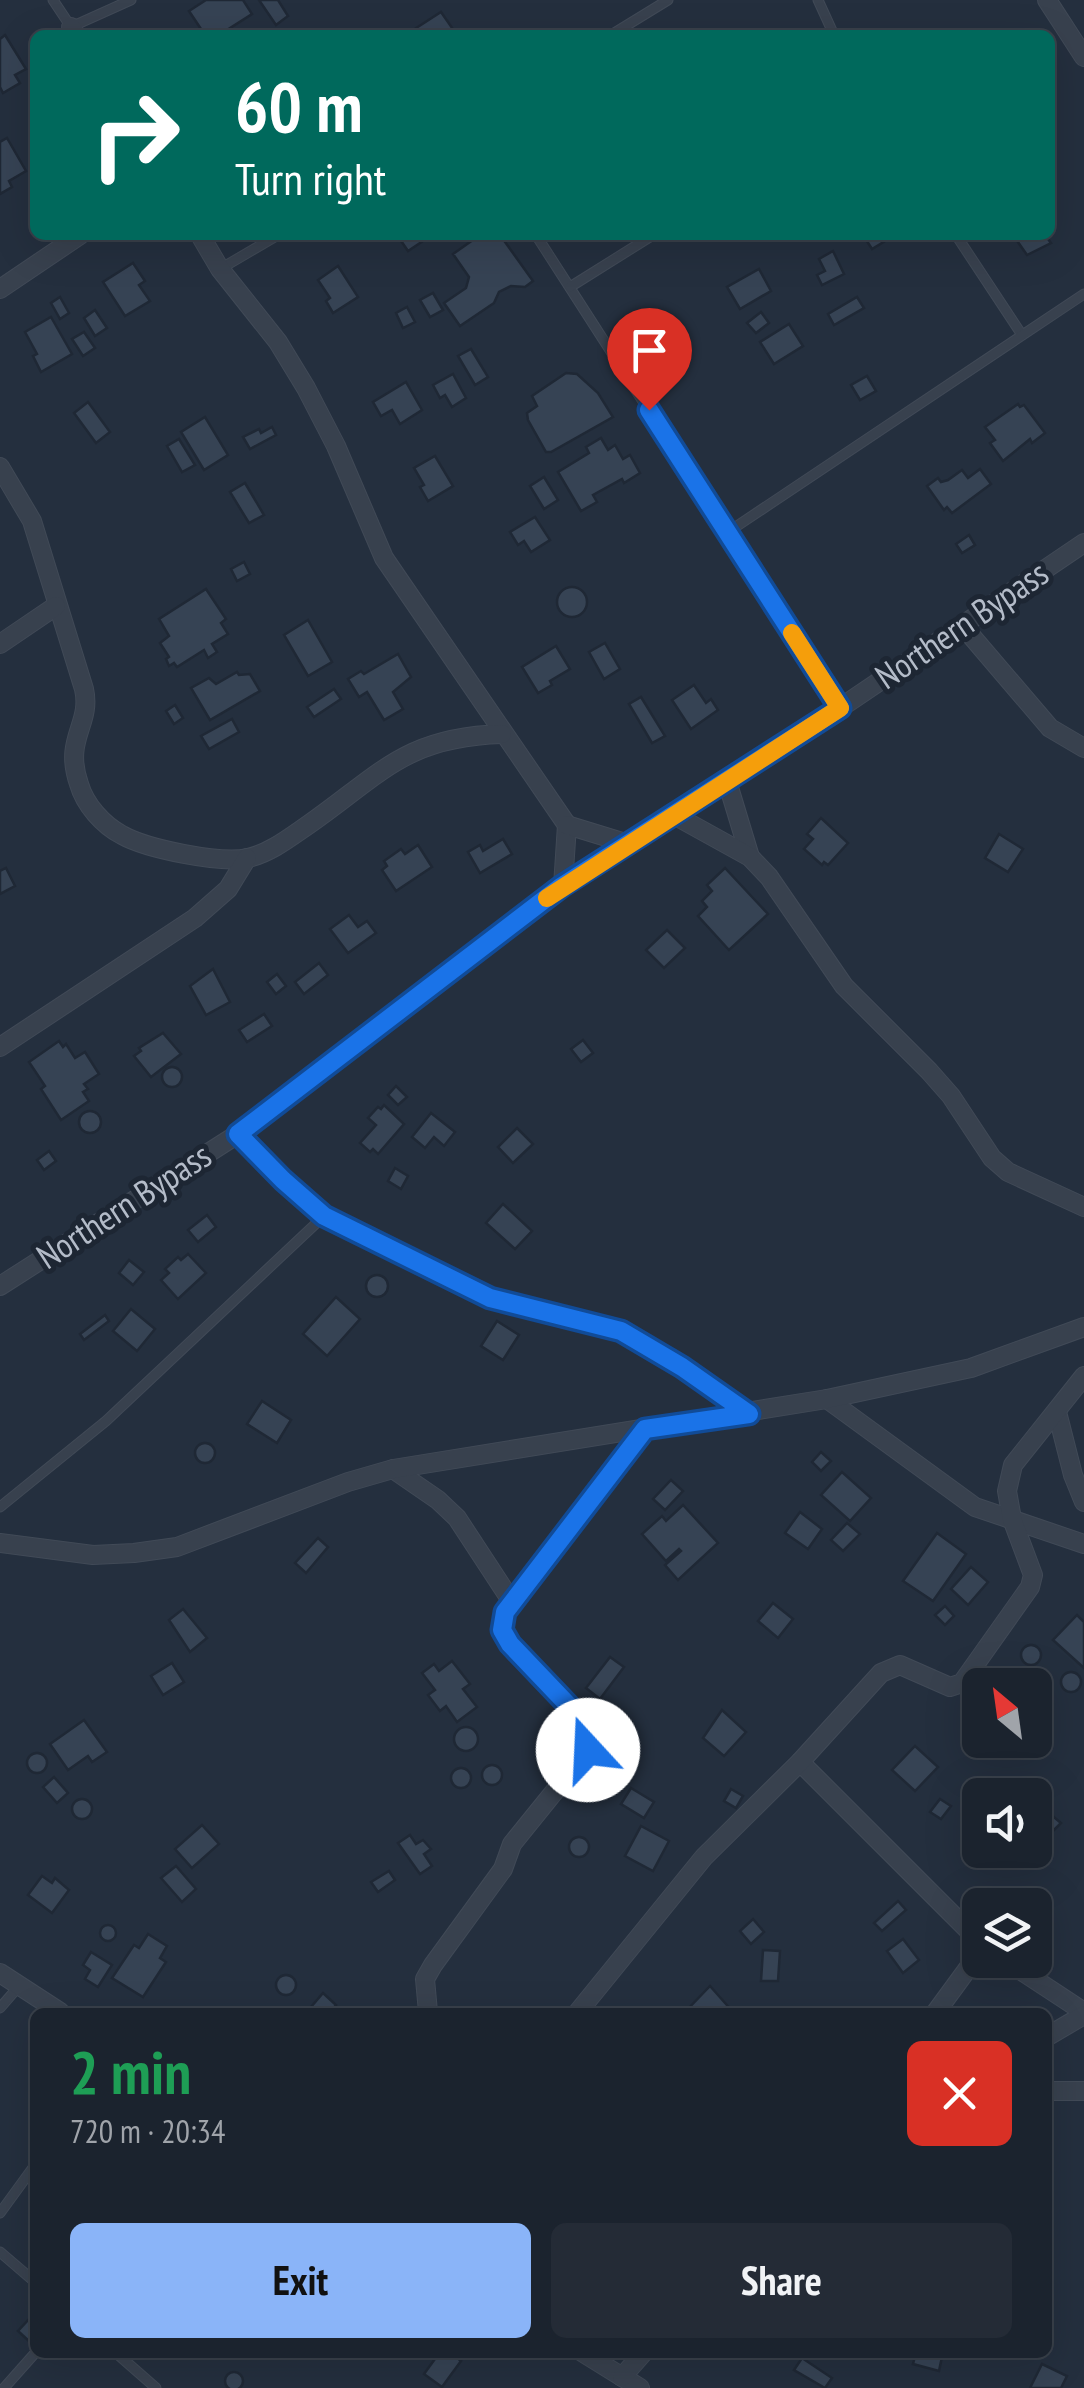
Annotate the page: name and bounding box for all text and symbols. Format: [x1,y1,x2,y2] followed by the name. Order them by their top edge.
[235,61,363,151] text: 60 m
[70,70,200,200] icon: right
[235,149,386,207] text: Turn right
[607,308,692,411] pin
[622,323,677,378] icon: arrive
[866,550,1057,699] street label: Northern Bypass
[28,1132,219,1279] street label: Northern Bypass
[962,1668,1052,1758] north arrow
[962,1668,1052,1978] map controls
[536,1698,640,1802] position arrow
[962,1778,1052,1868] button: sound
[962,1888,1052,1978] button: layers
[70,2033,191,2111] text: 2 min
[907,2041,1012,2146] button: close
[70,2110,225,2152] text: 720 m · 20:34
[70,2223,531,2338] button: Exit
[551,2223,1012,2338] button: Share

